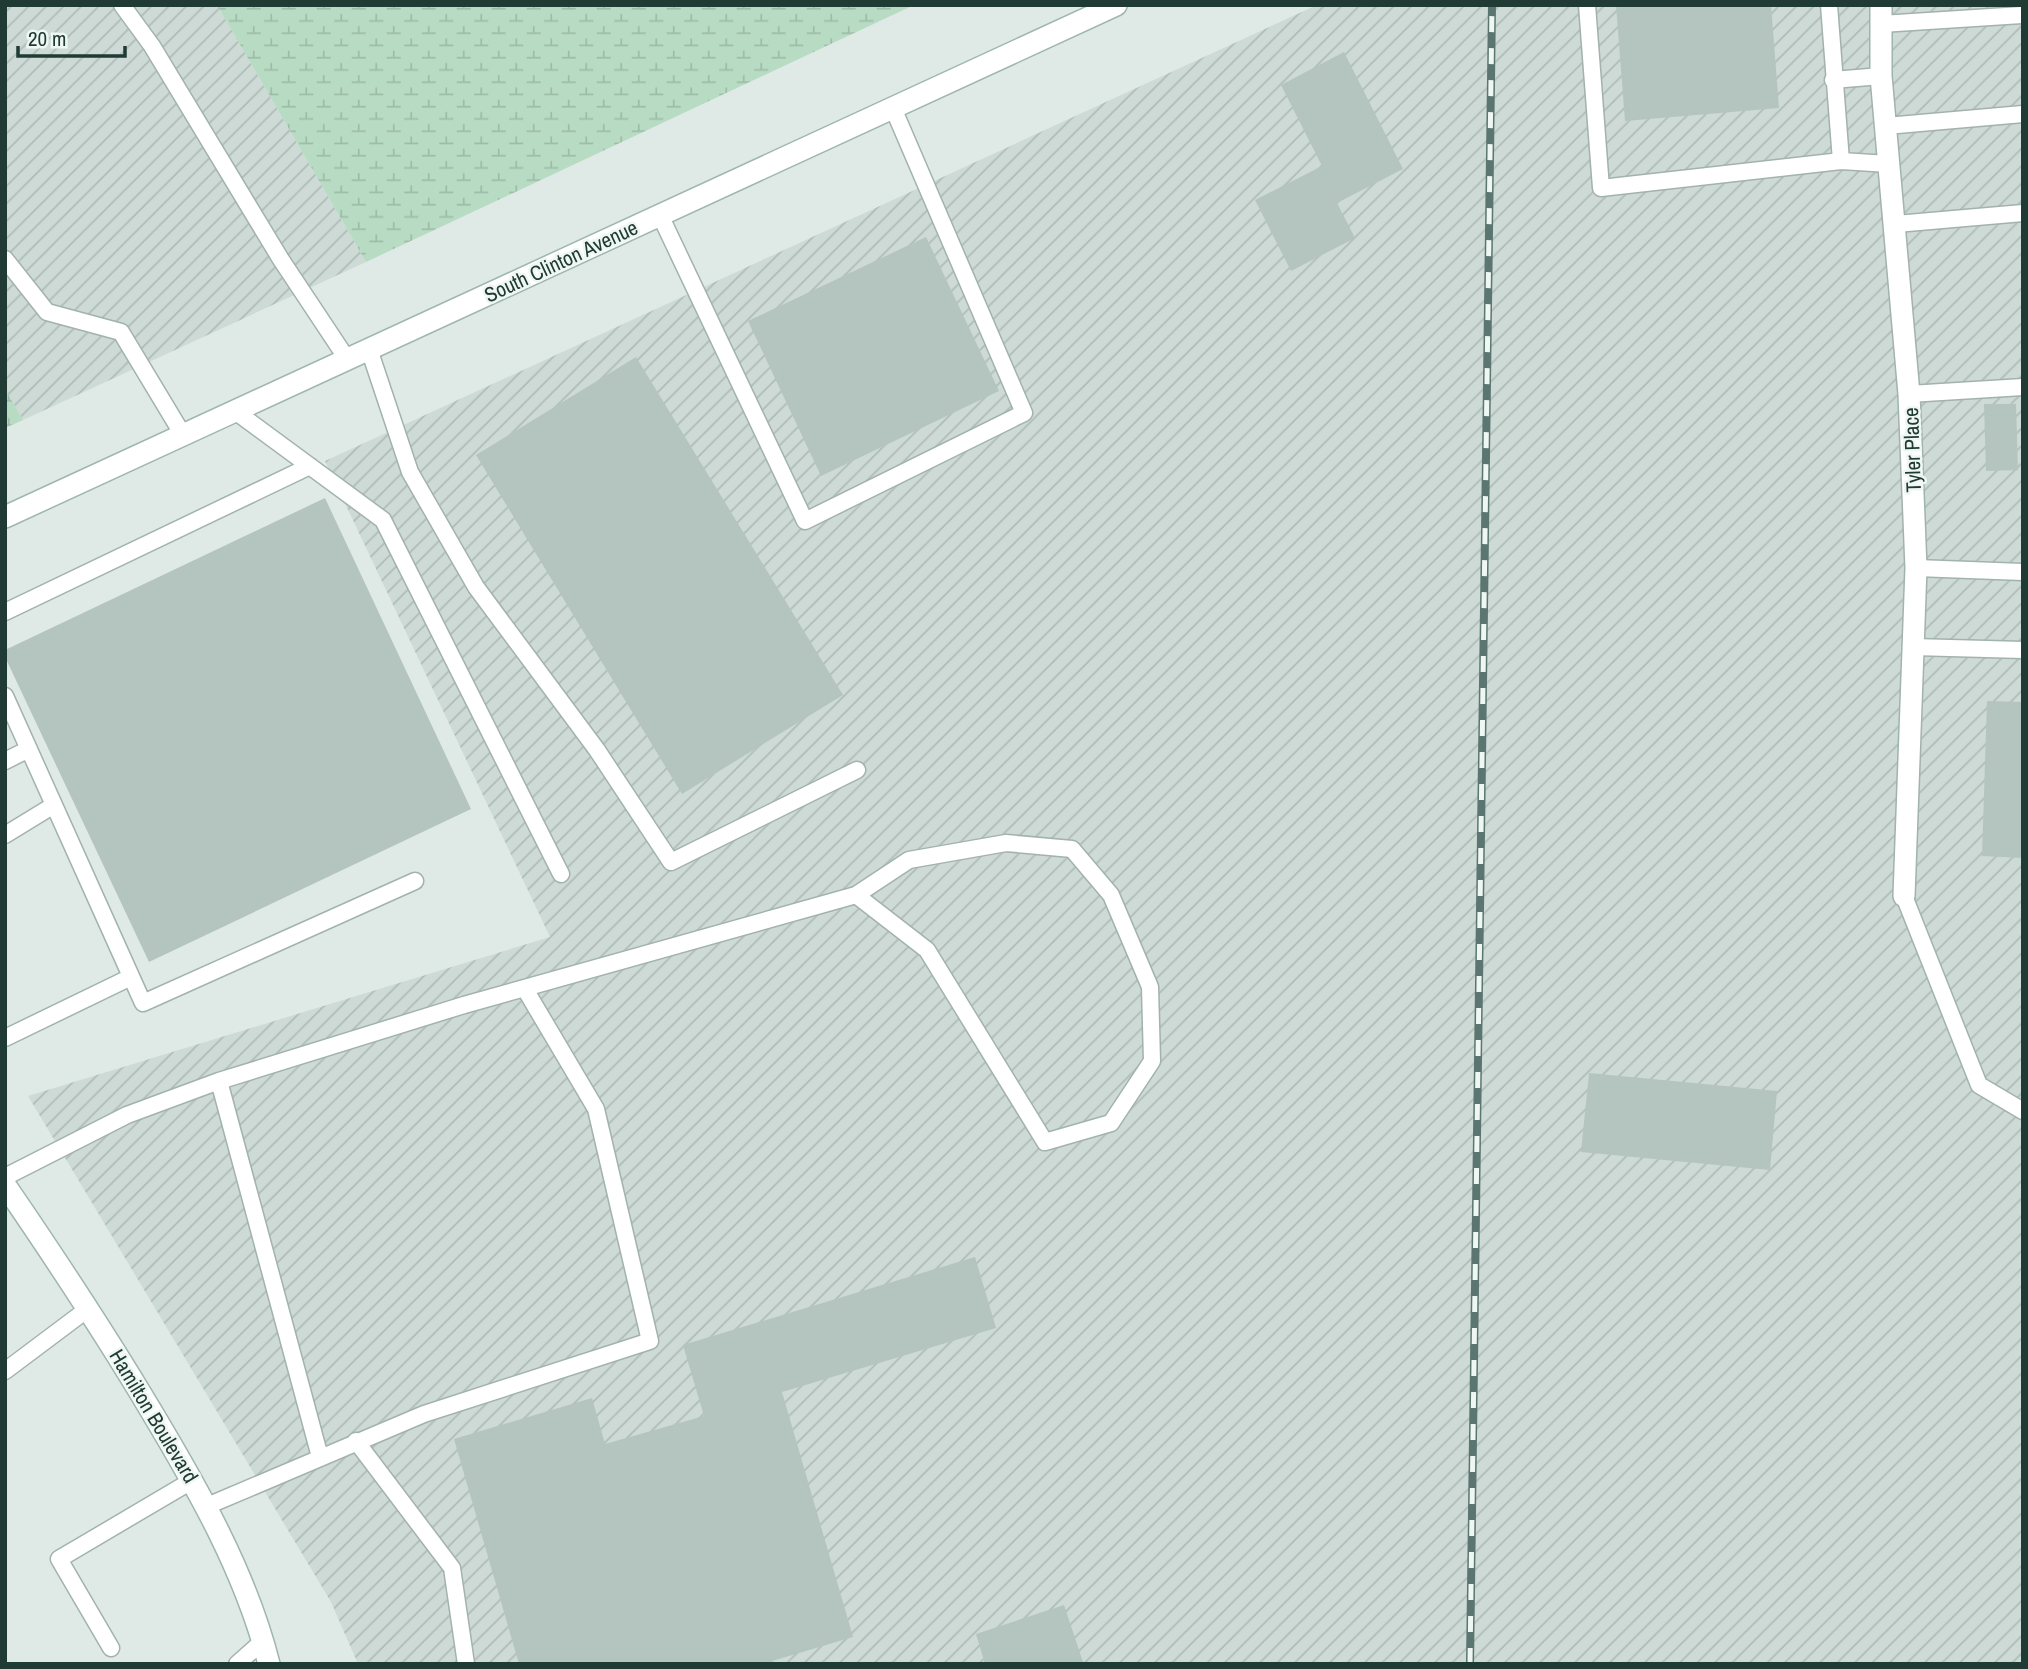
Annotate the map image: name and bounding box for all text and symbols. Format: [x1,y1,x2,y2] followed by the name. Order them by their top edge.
[18,14,124,58] scale bar
[28,24,66,53] text: 20 m
[480,213,642,309] street label: South Clinton Avenue
[1896,407,1928,493] street label: Tyler Place
[103,1344,205,1488] street label: Hamilton Boulevard

